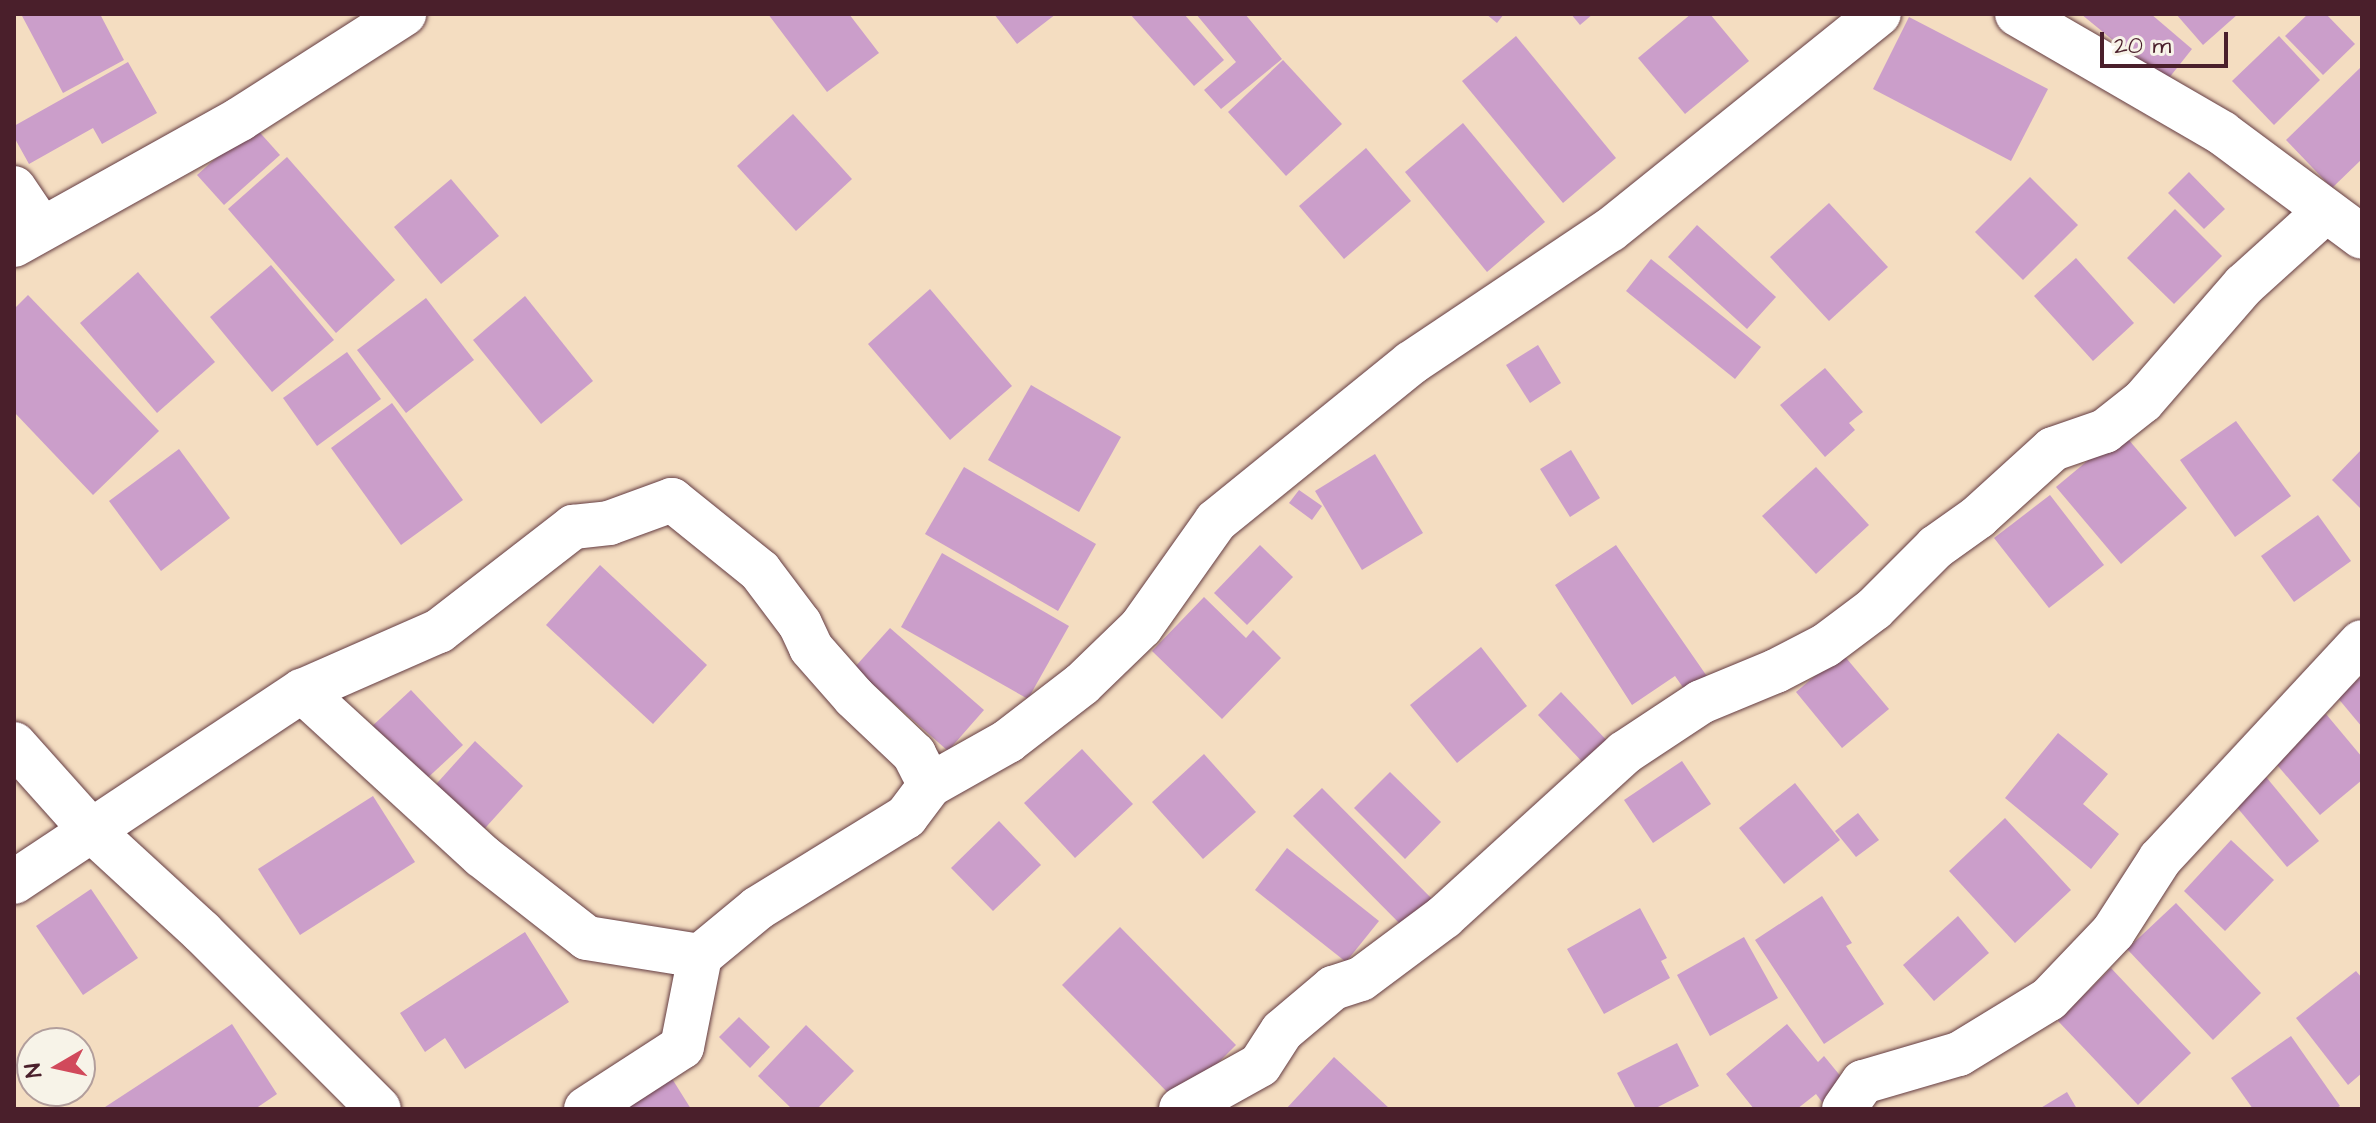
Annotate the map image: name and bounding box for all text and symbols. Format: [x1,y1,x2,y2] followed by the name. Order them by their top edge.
[2104,16,2232,66] scale bar
[2114,29,2171,63] text: 20 m
[16,1027,96,1107] north arrow
[17,1061,50,1080] text: N

